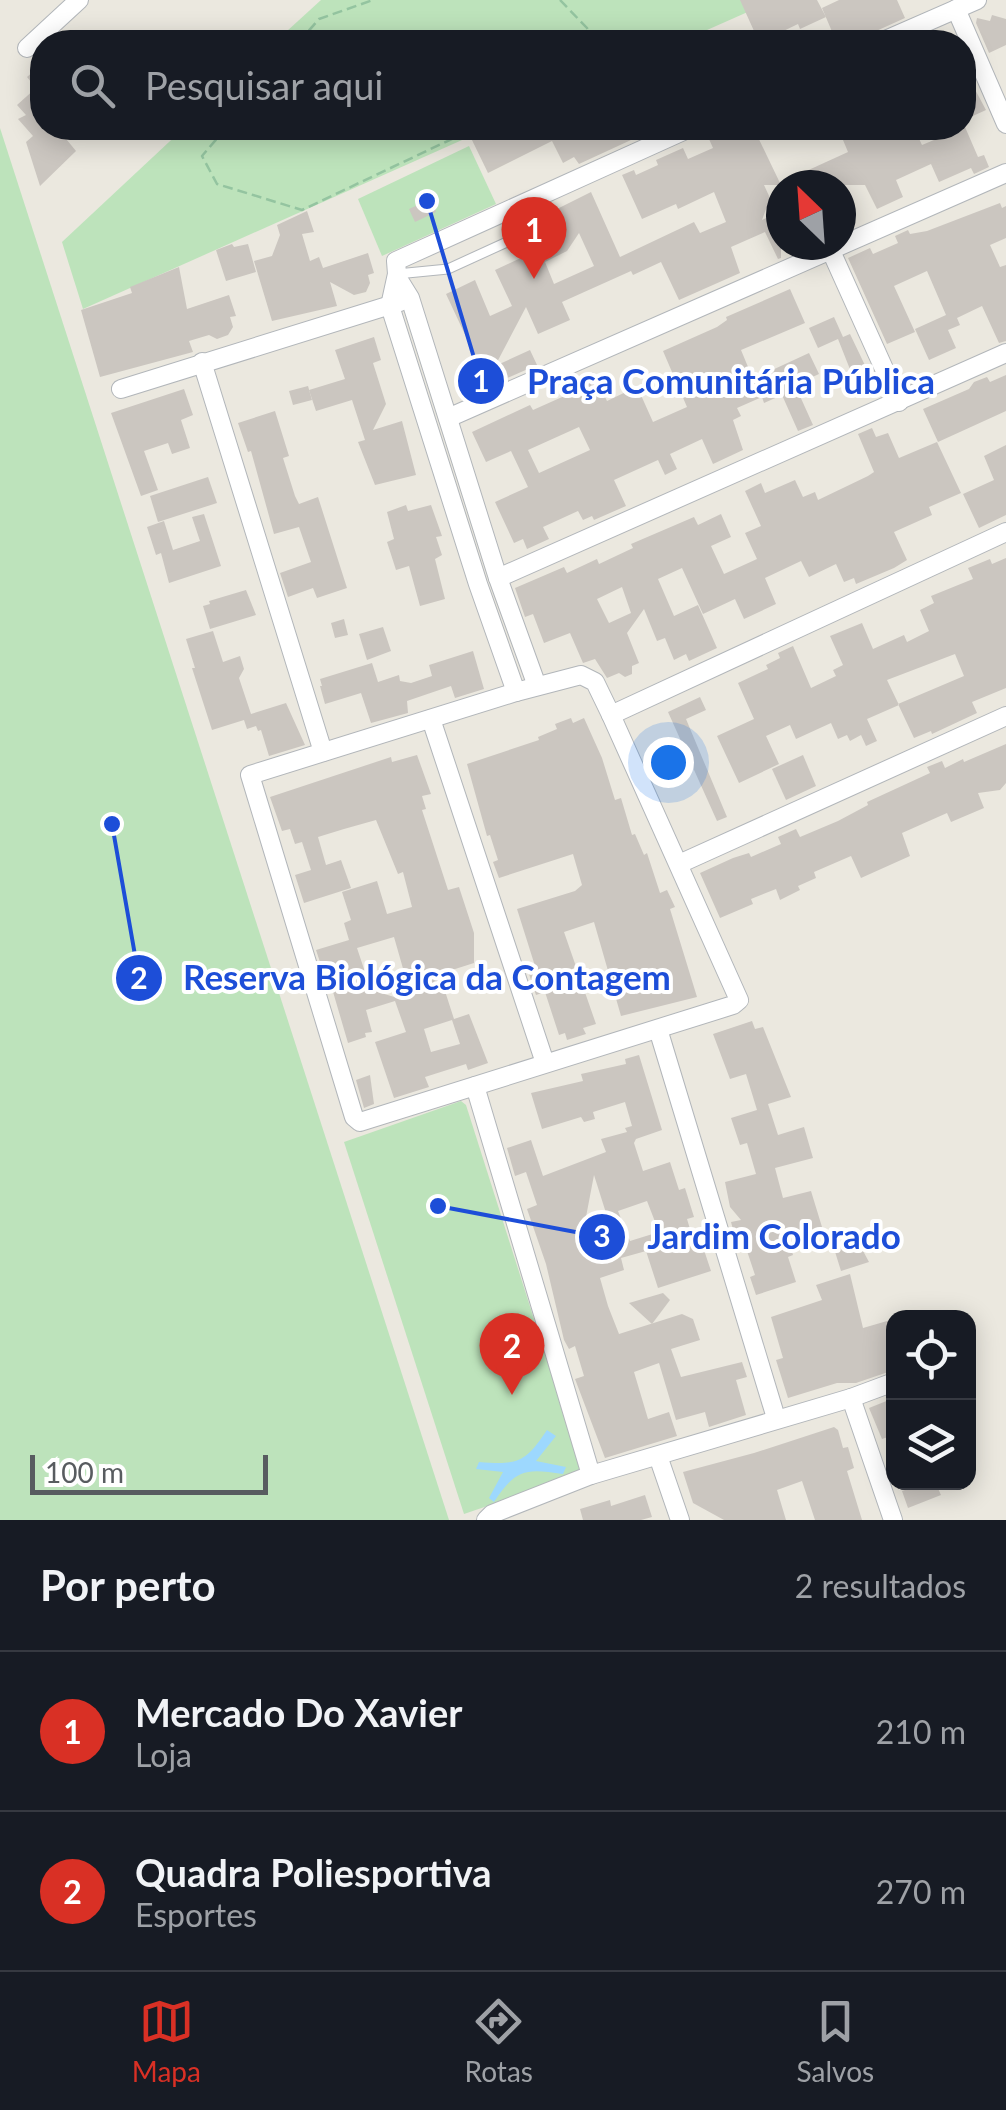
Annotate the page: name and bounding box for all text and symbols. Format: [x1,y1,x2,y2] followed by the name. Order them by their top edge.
[30,30,976,140] search box
[65,58,120,113] icon: search
[145,62,384,108] text: Pesquisar aqui
[766,170,856,260] north arrow
[502,196,566,279] pin: 1
[456,349,955,414] callout: Praça Comunitária Pública
[527,359,935,401] text: Praça Comunitária Pública
[472,362,490,398] text: 1
[643,737,694,788] your location
[114,946,691,1011] callout: Reserva Biológica da Contagem
[183,955,671,997] text: Reserva Biológica da Contagem
[130,959,148,995] text: 2
[577,1204,921,1269] callout: Jardim Colorado
[647,1214,901,1256] text: Jardim Colorado
[593,1217,611,1253] text: 3
[886,1310,976,1490] map controls
[886,1310,976,1400] button: locate
[480,1312,544,1395] pin: 2
[886,1400,976,1490] button: layers
[30,1450,268,1494] scale bar
[45,1455,124,1489] text: 100 m
[40,1560,216,1610] text: Por perto
[795,1566,966,1605] text: 2 resultados
[135,1689,462,1735] text: Mercado Do Xavier
[63,1712,82,1751] text: 1
[876,1712,966,1751] text: 210 m
[135,1735,192,1774] text: Loja
[135,1849,492,1895] text: Quadra Poliesportiva
[63,1872,82,1911] text: 2
[876,1872,966,1911] text: 270 m
[135,1895,257,1934] text: Esportes
[132,1994,201,2088] tab: Mapa
[465,1994,533,2088] tab: Rotas
[797,1994,874,2088] tab: Salvos

